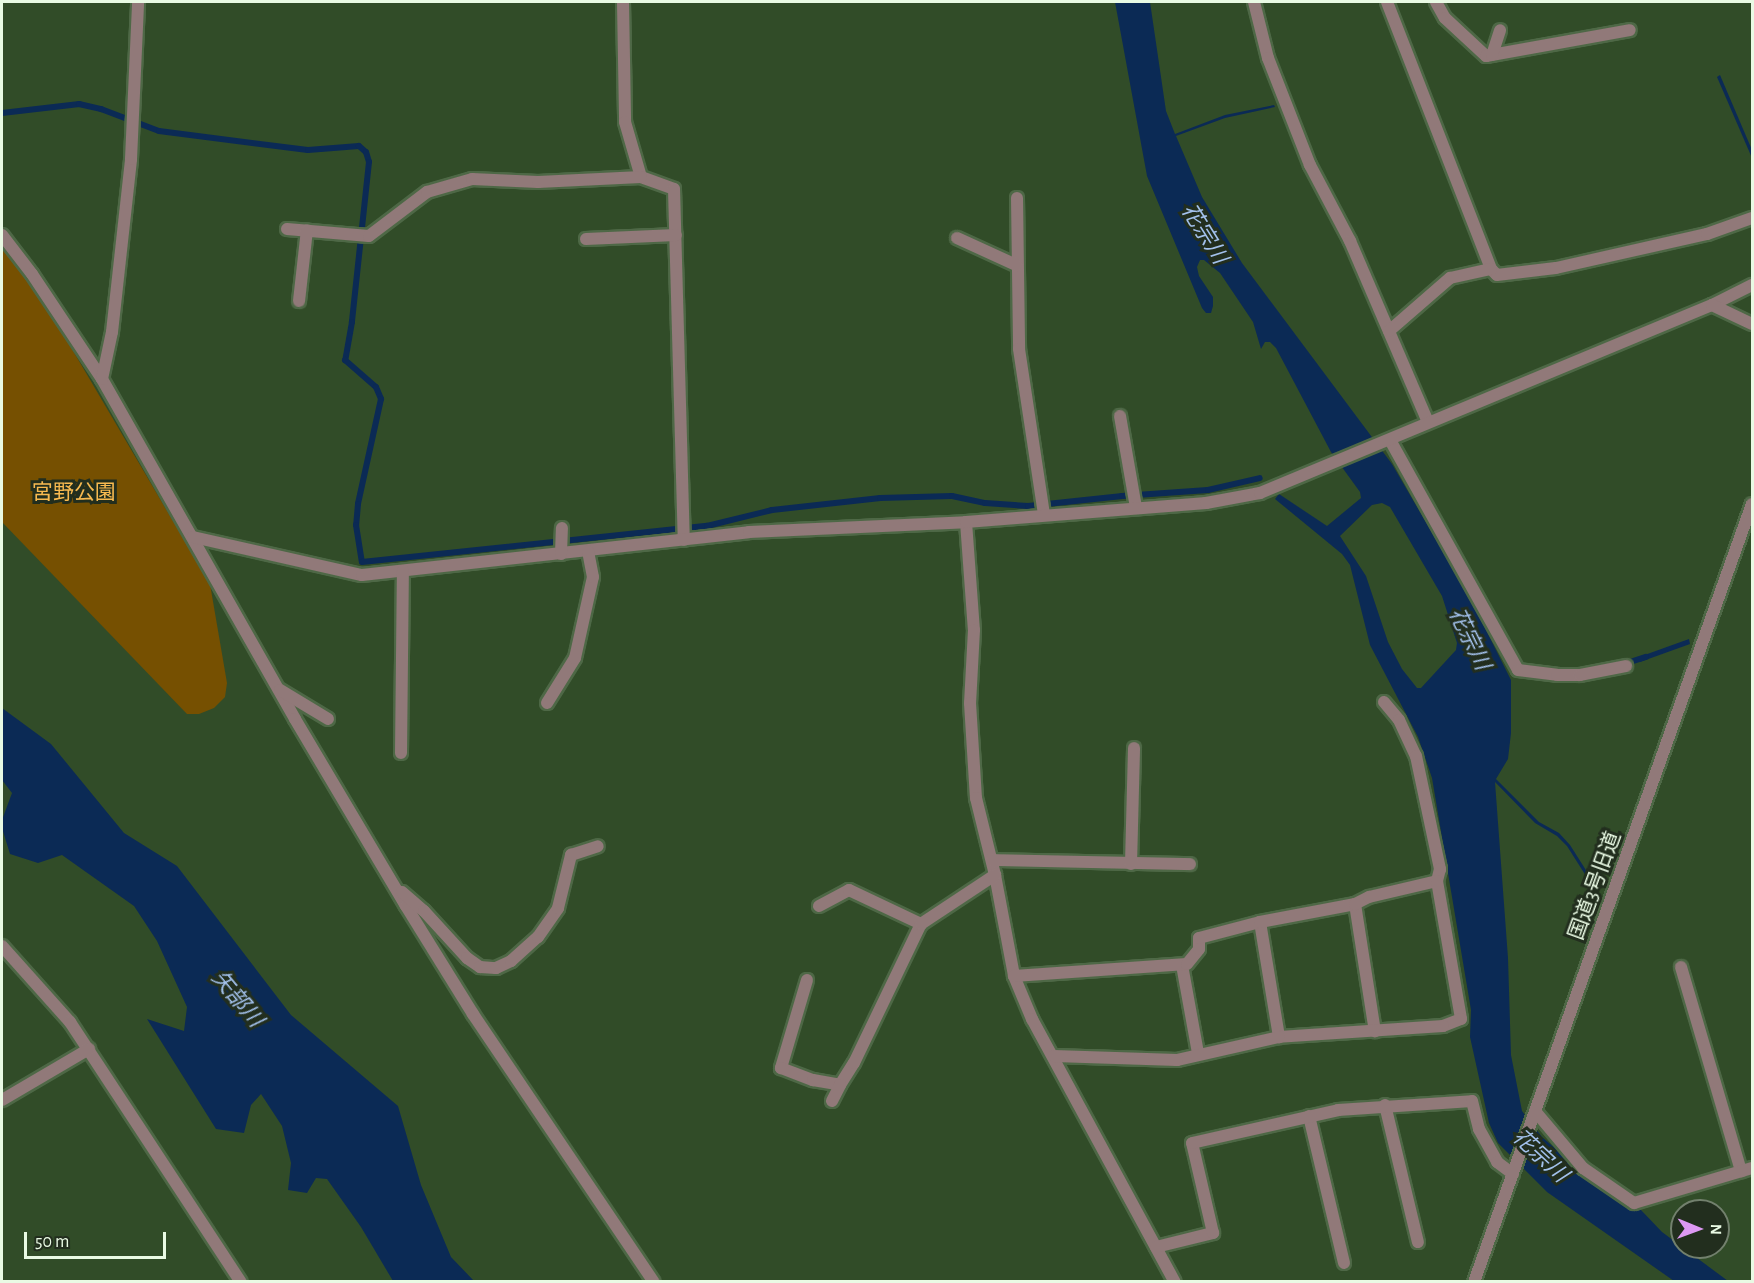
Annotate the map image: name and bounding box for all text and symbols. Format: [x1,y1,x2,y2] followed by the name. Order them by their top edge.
[1175,199,1233,269] water label: 花宗川
[32,480,116,506] park label: 宮野公園
[1443,604,1495,674] water label: 花宗川
[1564,828,1626,944] street label: 国道3号旧道
[206,965,268,1033] water label: 矢部川
[1507,1124,1573,1188] water label: 花宗川
[1670,1199,1730,1259] north arrow
[27,1220,170,1258] scale bar
[1708,1224,1724,1235] text: N
[35,1233,69,1251] text: 50 m

